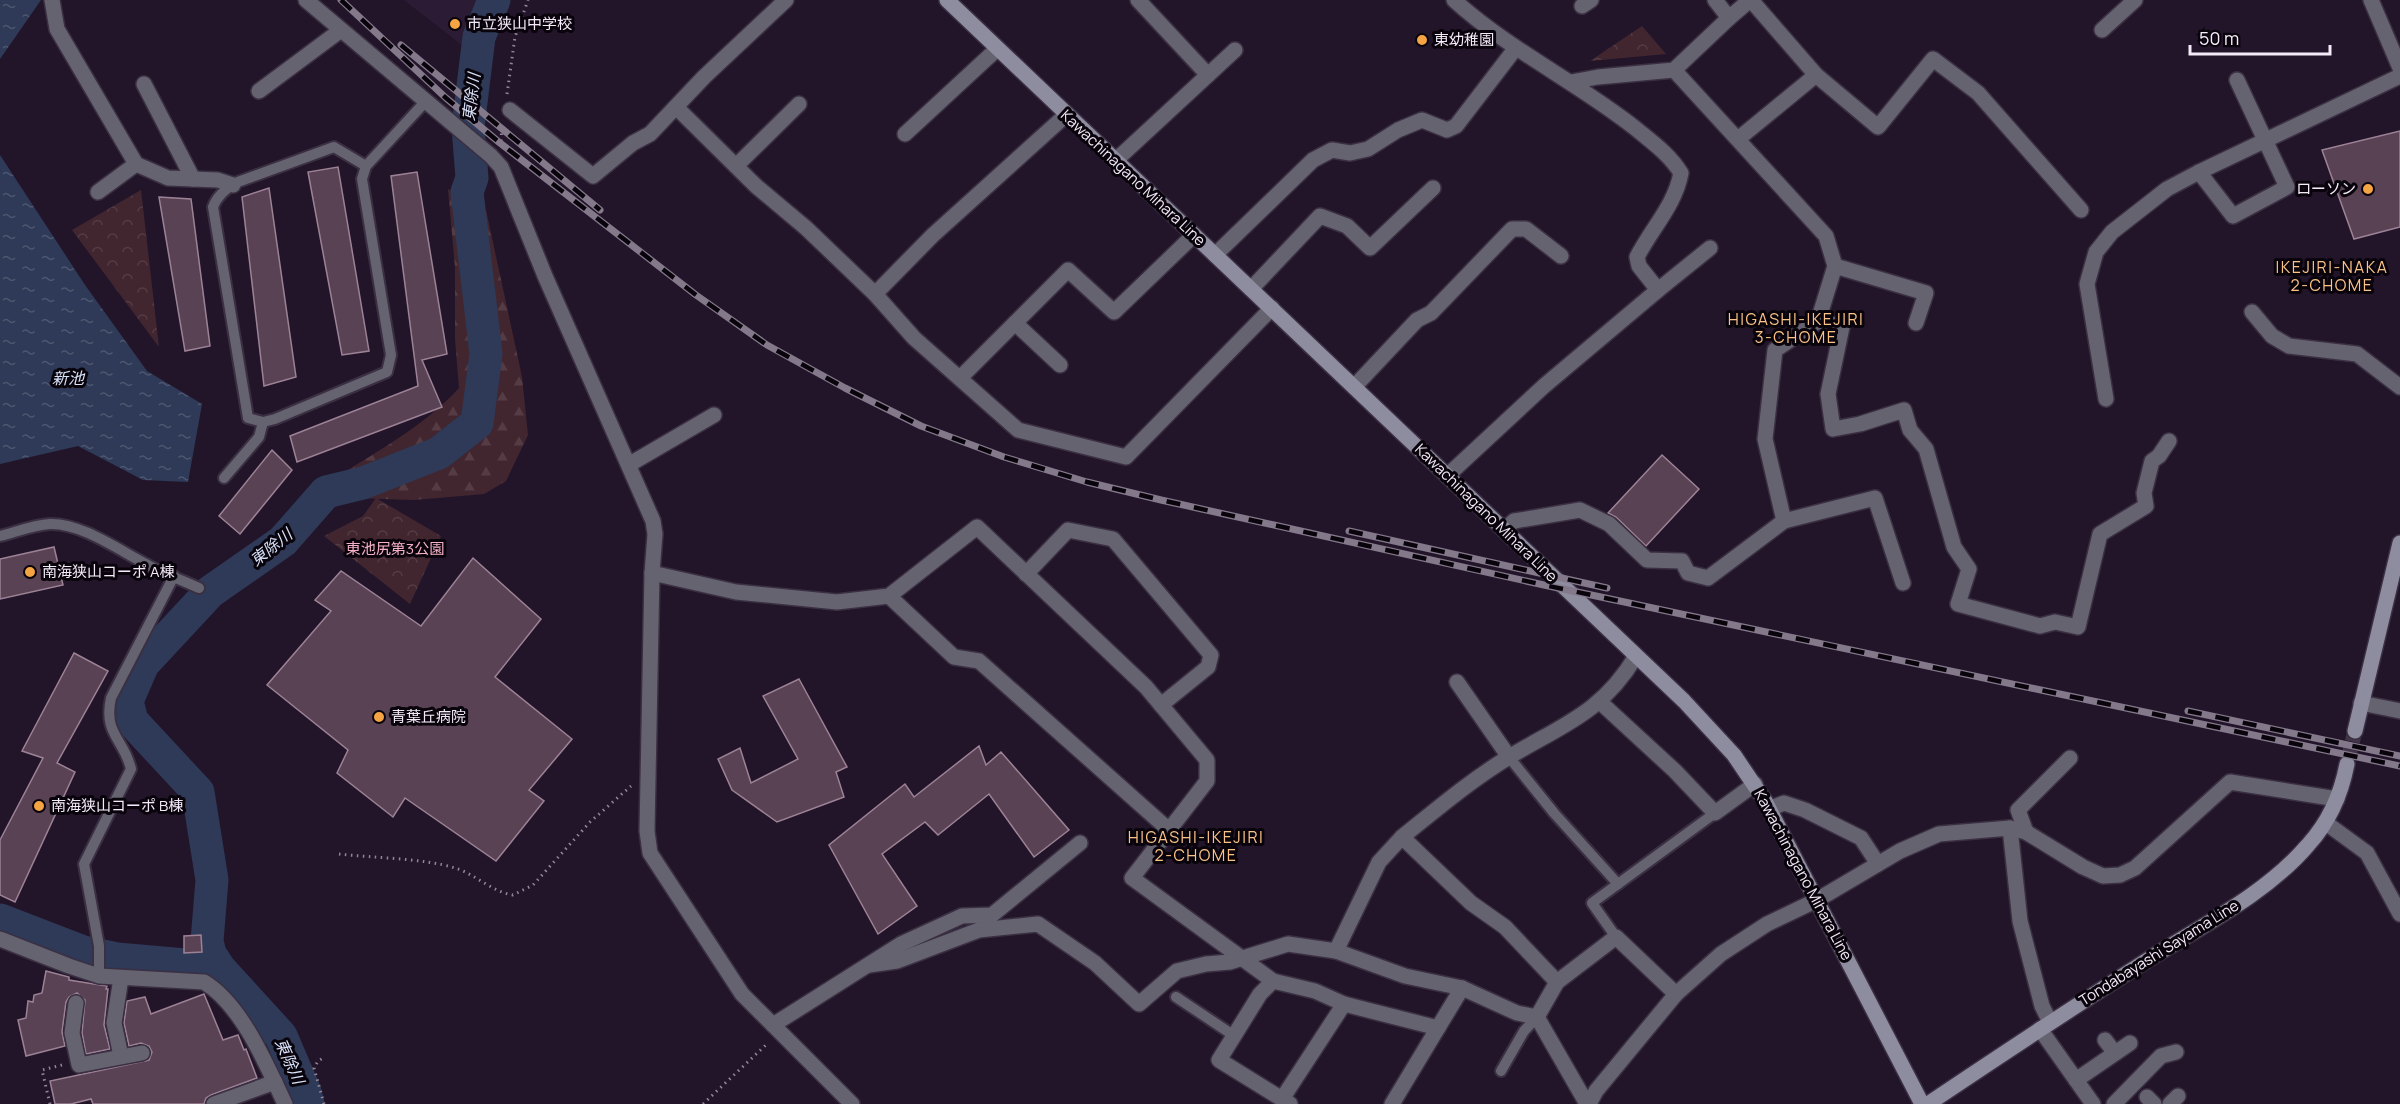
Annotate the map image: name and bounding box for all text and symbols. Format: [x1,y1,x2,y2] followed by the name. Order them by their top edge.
[467,13,572,34] place label: 市立狭山中学校
[448,17,462,31] marker: 市立狭山中学校
[2190,18,2330,56] scale bar
[2199,26,2239,50] text: 50 m
[1434,29,1494,50] place label: 東幼稚園
[1415,33,1429,47] marker: 東幼稚園
[457,70,485,122] water label: 東除川
[1056,105,1210,251] street label: Kawachinagano Mihara Line
[2296,178,2356,199] place label: ローソン
[2361,182,2375,196] marker: ローソン
[2276,256,2388,296] district label: IKEJIRI-NAKA 2-CHOME
[1728,308,1864,348] district label: HIGASHI-IKEJIRI 3-CHOME
[52,367,86,389] water label: 新池
[1410,439,1562,587] street label: Kawachinagano Mihara Line
[245,522,298,571] water label: 東除川
[346,538,444,559] park label: 東池尻第3公園
[42,561,175,582] place label: 南海狭山コーポ A棟
[23,565,37,579] marker: 南海狭山コーポ A棟
[391,706,466,727] place label: 青葉丘病院
[372,710,386,724] marker: 青葉丘病院
[1749,786,1858,964] street label: Kawachinagano Mihara Line
[51,795,183,816] place label: 南海狭山コーポ B棟
[32,799,46,813] marker: 南海狭山コーポ B棟
[1128,826,1264,866] district label: HIGASHI-IKEJIRI 2-CHOME
[2075,895,2243,1010] street label: Tondabayashi Sayama Line
[270,1035,311,1089] water label: 東除川

